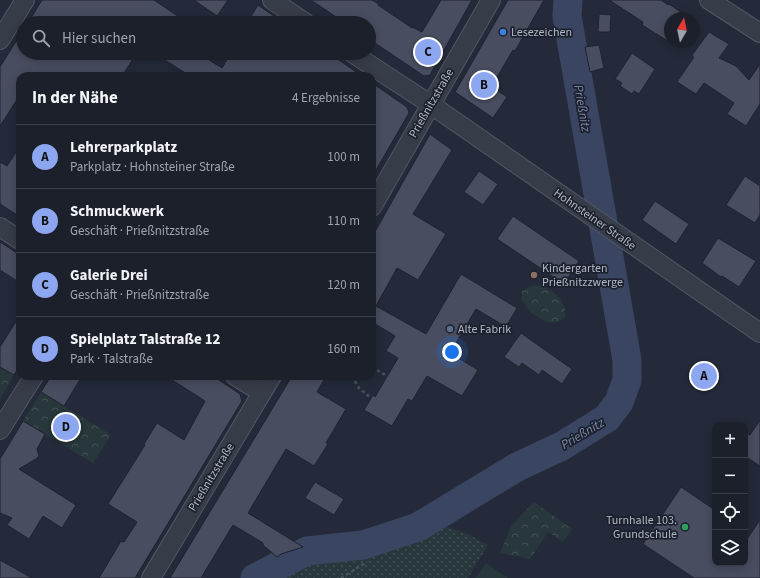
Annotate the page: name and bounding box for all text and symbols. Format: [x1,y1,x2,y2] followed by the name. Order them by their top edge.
[664,12,700,48] north arrow
[16,16,376,60] search box
[511,24,572,41] place label: Lesezeichen
[30,27,52,49] icon: search
[498,27,508,37] marker: Lesezeichen
[62,28,136,49] text: Hier suchen
[415,37,441,67] pin: C
[405,66,458,141] street label: Prießnitzstraße
[471,70,497,100] pin: B
[569,83,595,134] water label: Prießnitz
[32,86,118,110] text: In der Nähe
[292,89,360,107] text: 4 Ergebnisse
[70,137,177,158] text: Lehrerparkplatz
[41,148,49,166] text: A
[327,148,360,166] text: 100 m
[70,158,235,176] text: Parkplatz · Hohnsteiner Straße
[550,185,639,254] street label: Hohnsteiner Straße
[70,201,164,222] text: Schmuckwerk
[41,212,49,230] text: B
[327,212,360,230] text: 110 m
[70,222,209,240] text: Geschäft · Prießnitzstraße
[542,260,623,291] place label: Kindergarten Prießnitzzwerge
[70,265,148,286] text: Galerie Drei
[529,270,539,280] marker: Kindergarten Prießnitzzwerge
[41,276,49,294] text: C
[327,276,360,294] text: 120 m
[70,286,209,304] text: Geschäft · Prießnitzstraße
[458,321,511,338] place label: Alte Fabrik
[445,324,455,334] marker: Alte Fabrik
[70,329,221,350] text: Spielplatz Talstraße 12
[41,340,49,358] text: D
[327,340,360,358] text: 160 m
[442,342,462,362] your location
[70,350,153,368] text: Park · Talstraße
[691,361,717,391] pin: A
[53,412,79,442] pin: D
[557,414,608,454] water label: Prießnitz
[712,422,748,566] map controls
[712,422,748,458] button: +
[184,440,239,515] street label: Prießnitzstraße
[712,458,748,494] button: −
[712,494,748,530] button: locate
[606,512,677,543] place label: Turnhalle 103. Grundschule
[680,522,690,532] marker: Turnhalle 103. Grundschule
[712,530,748,566] button: layers

